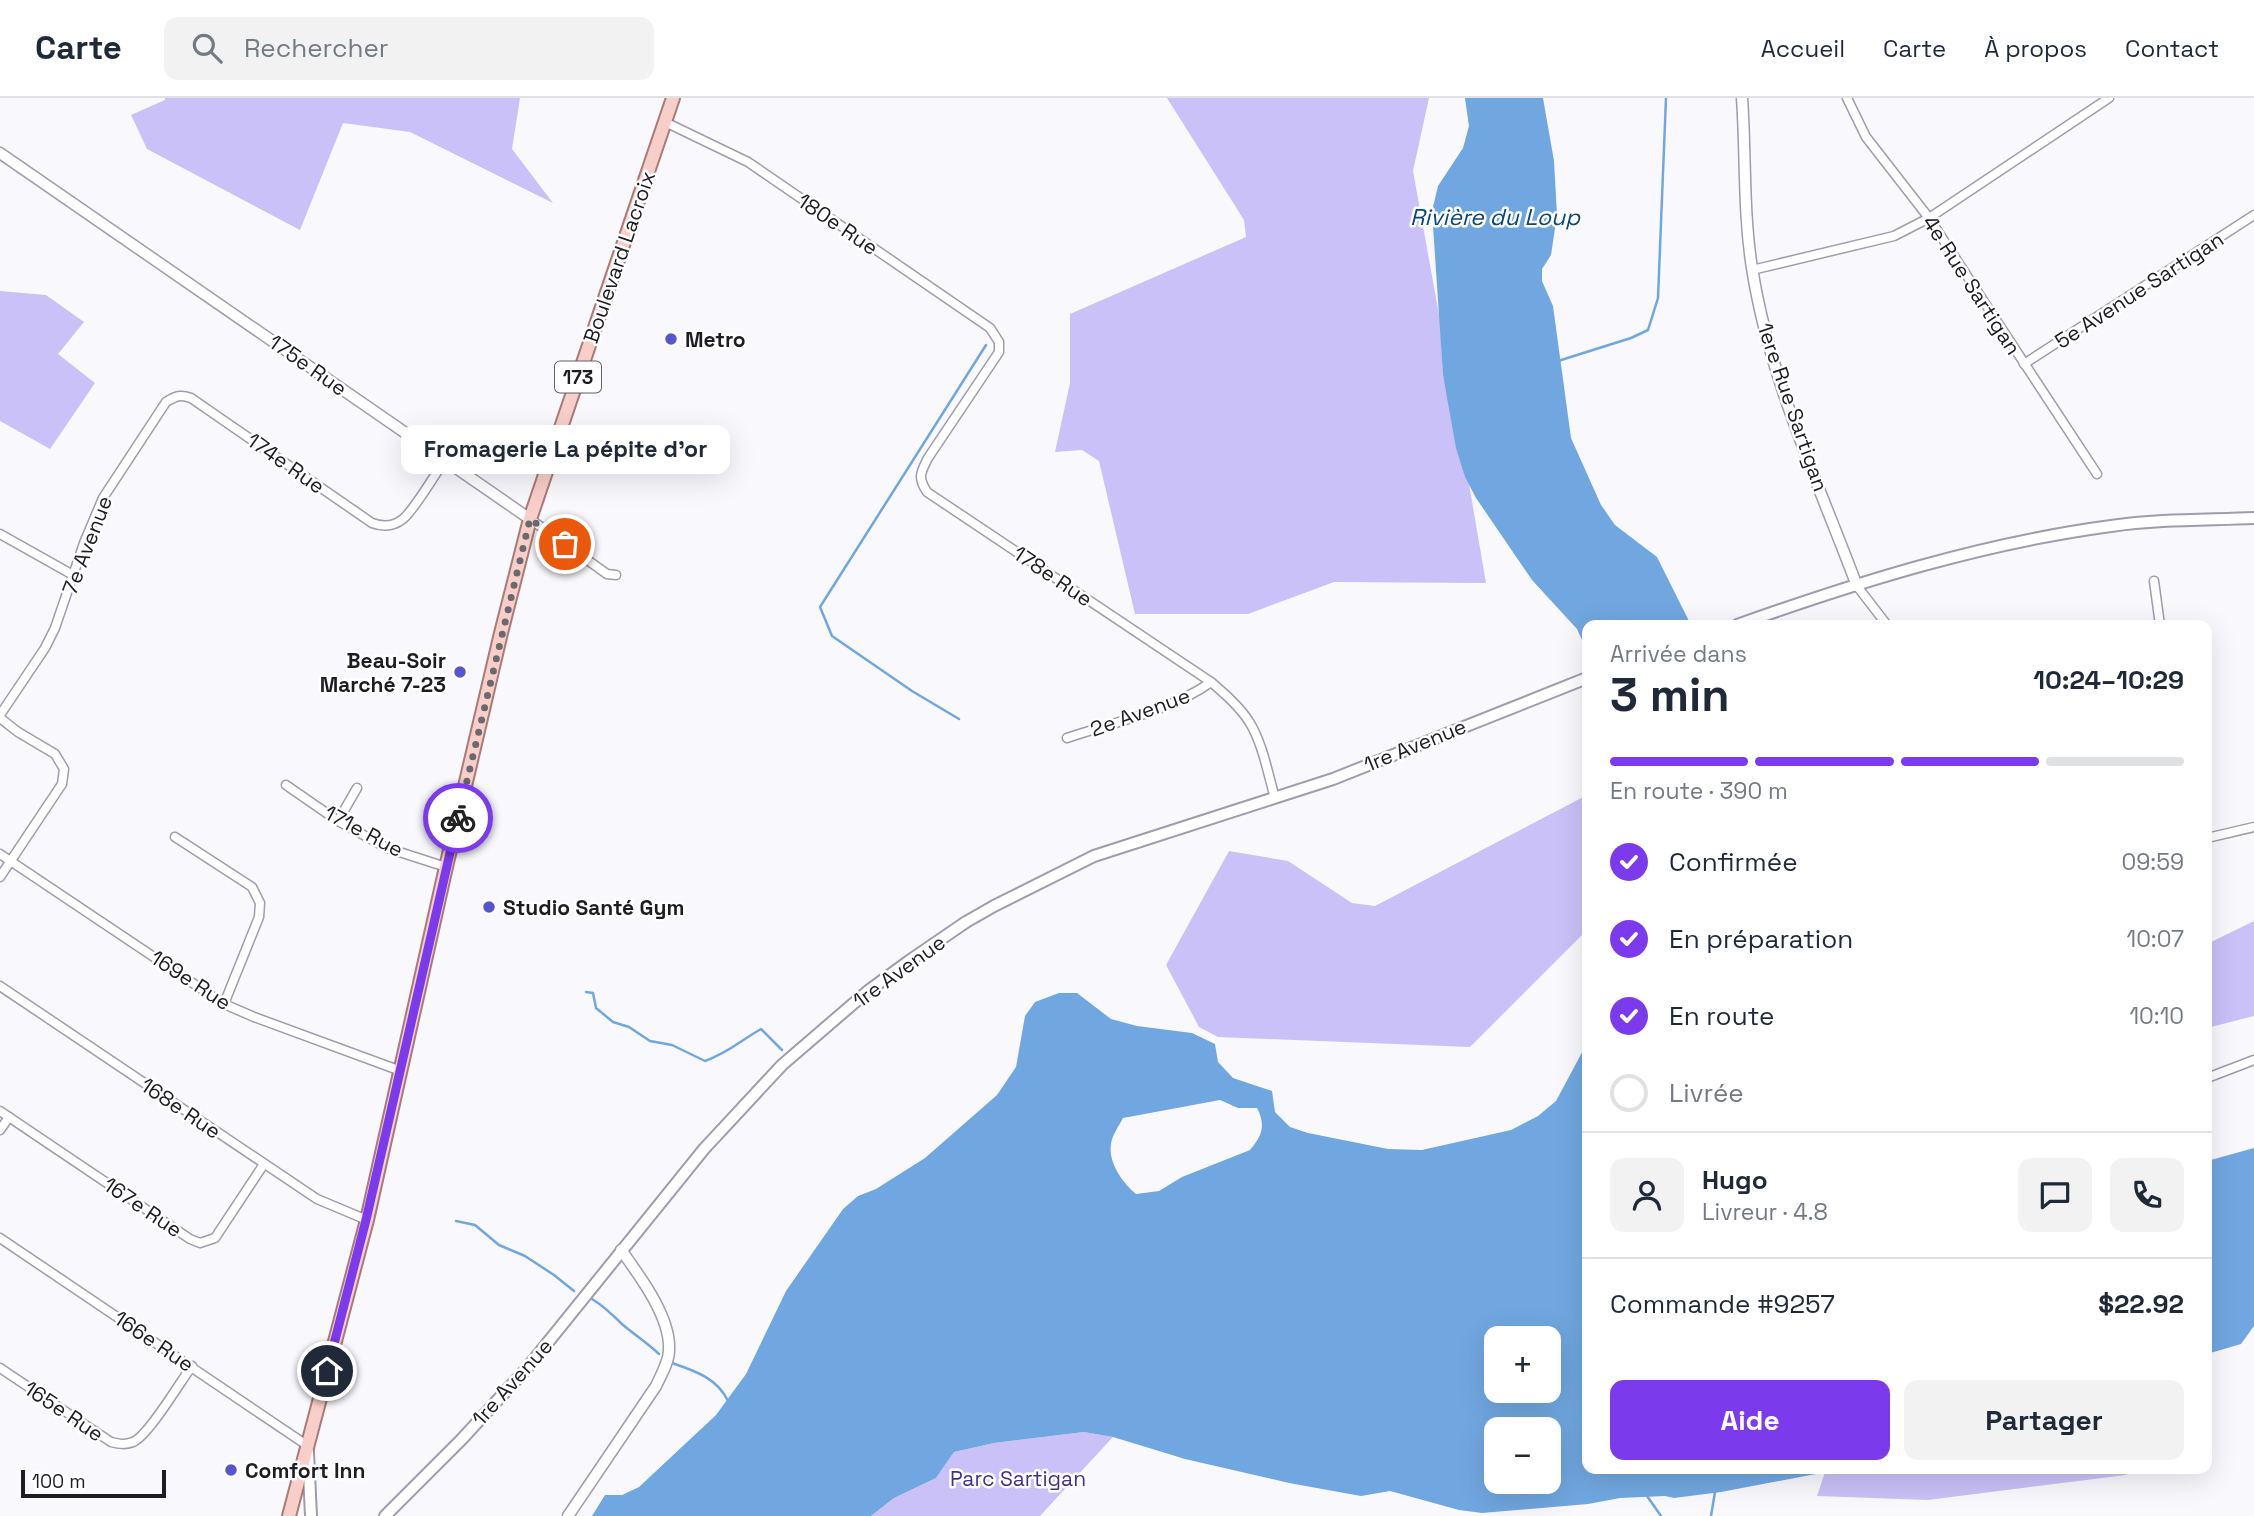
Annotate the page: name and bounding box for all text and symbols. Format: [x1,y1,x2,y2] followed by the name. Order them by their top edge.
[164,17,654,80] search box
[35,27,122,69] text: Carte
[188,29,226,67] icon: search
[244,31,389,65] text: Rechercher
[1761,33,1845,64] text: Accueil
[1883,33,1946,64] text: Carte
[1984,33,2087,64] text: À propos
[2125,33,2219,64] text: Contact
[577,167,661,347] street label: Boulevard Lacroix
[792,187,884,261] street label: 180e Rue
[1410,202,1581,232] water label: Rivière du Loup
[1917,210,2027,360] street label: 4e Rue Sartigan
[2050,225,2228,355] street label: 5e Avenue Sartigan
[1751,319,1835,495] street label: 1ere Rue Sartigan
[685,326,746,353] place label: Metro
[264,328,352,402] street label: 175e Rue
[663,331,679,347] marker: Metro
[555,362,601,392] road number: 173
[400,425,730,474] callout: Fromagerie La pépite d'or
[242,426,330,500] street label: 174e Rue
[424,434,707,464] text: Fromagerie La pépite d'or
[56,492,118,598] street label: 7e Avenue
[535,514,595,574] pin
[546,525,584,563] icon: bag
[1008,540,1098,612] street label: 178e Rue
[1610,639,1747,669] text: Arrivée dans
[320,647,446,698] place label: Beau-Soir Marché 7-23
[2033,663,2184,697] text: 10:24–10:29
[452,664,468,680] marker: Beau-Soir Marché 7-23
[1610,666,1730,724] text: 3 min
[1086,681,1194,743] street label: 2e Avenue
[1360,712,1470,778] street label: 1re Avenue
[1610,776,1788,806] text: En route · 390 m
[423,783,493,853] courier
[320,799,408,863] street label: 171e Rue
[439,799,477,837] icon: bike
[1610,843,1648,881] icon: check
[1669,845,1798,879] text: Confirmée
[2122,847,2184,877] text: 09:59
[503,894,684,921] place label: Studio Santé Gym
[481,899,497,915] marker: Studio Santé Gym
[1610,920,1648,958] icon: check
[1669,922,1853,956] text: En préparation
[2127,924,2184,954] text: 10:07
[847,928,951,1014] street label: 1re Avenue
[146,944,236,1016] street label: 169e Rue
[1610,997,1648,1035] icon: check
[1669,999,1774,1033] text: En route
[2129,1001,2184,1031] text: 10:10
[136,1071,226,1145] street label: 168e Rue
[1669,1076,1744,1110] text: Livrée
[1610,1158,1684,1232] button: person
[2018,1158,2092,1232] button: chat
[2110,1158,2184,1232] button: phone
[1702,1163,1768,1197] text: Hugo
[98,1171,188,1243] street label: 167e Rue
[1702,1197,1828,1227] text: Livreur · 4.8
[1610,1287,1835,1321] text: Commande #9257
[2098,1287,2184,1321] text: $22.92
[109,1304,199,1378] street label: 166e Rue
[1484,1326,1561,1494] map controls
[1484,1326,1561,1403] button: +
[466,1333,558,1431] street label: 1re Avenue
[297,1341,357,1401] pin
[308,1352,346,1390] icon: home
[19,1374,109,1448] street label: 165e Rue
[1610,1380,1890,1460] button: Aide
[1904,1380,2184,1460] button: Partager
[1484,1417,1561,1494] button: −
[245,1457,365,1484] place label: Comfort Inn
[223,1462,239,1478] marker: Comfort Inn
[950,1465,1086,1492] park label: Parc Sartigan
[21,1467,166,1499] scale bar
[32,1469,86,1494] text: 100 m

